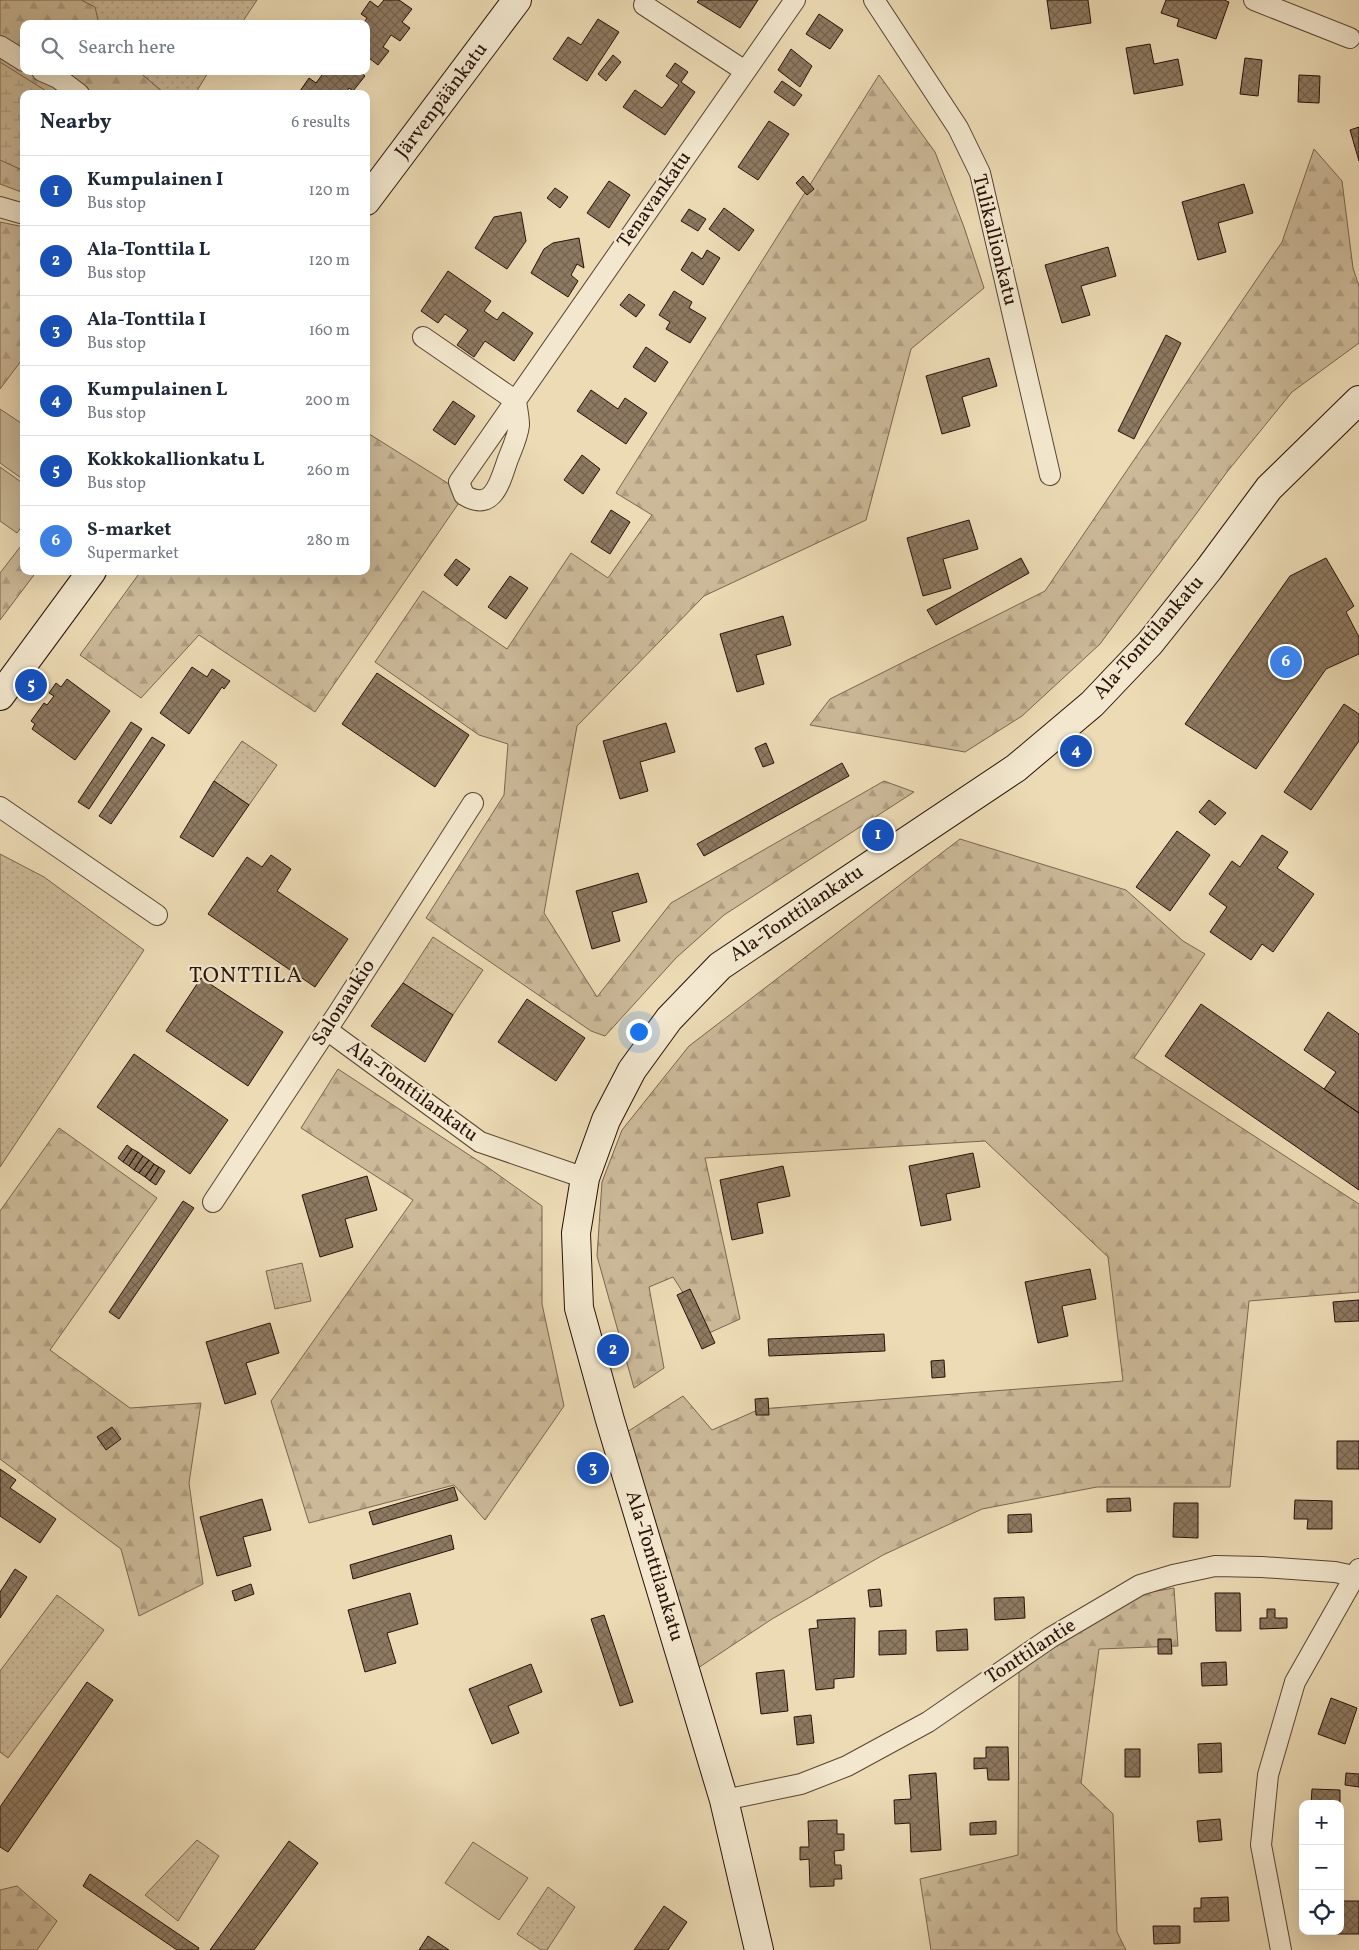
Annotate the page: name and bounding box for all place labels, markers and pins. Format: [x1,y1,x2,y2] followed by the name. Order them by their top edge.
[1270,643,1302,681] pin: 6
[15,666,47,704] pin: 5
[1060,732,1092,770] pin: 4
[862,816,894,854] pin: 1
[597,1331,629,1369] pin: 2
[577,1449,609,1487] pin: 3

